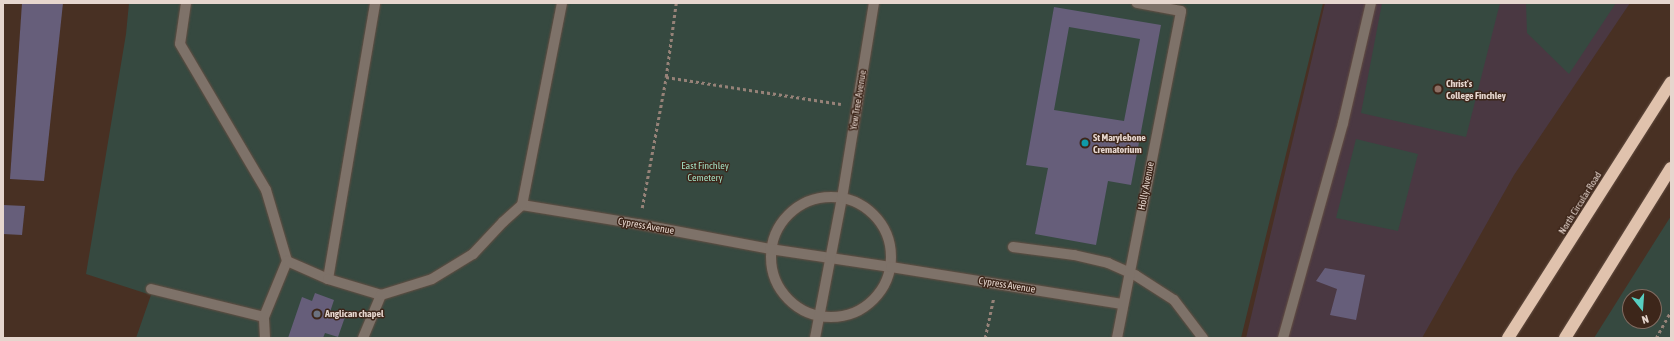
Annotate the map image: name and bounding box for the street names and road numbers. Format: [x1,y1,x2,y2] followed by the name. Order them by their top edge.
[847,69,869,131] street label: Yew Tree Avenue
[1135,161,1157,211] street label: Holly Avenue
[1556,169,1604,237] street label: North Circular Road
[617,215,675,237] street label: Cypress Avenue
[978,275,1036,295] street label: Cypress Avenue

